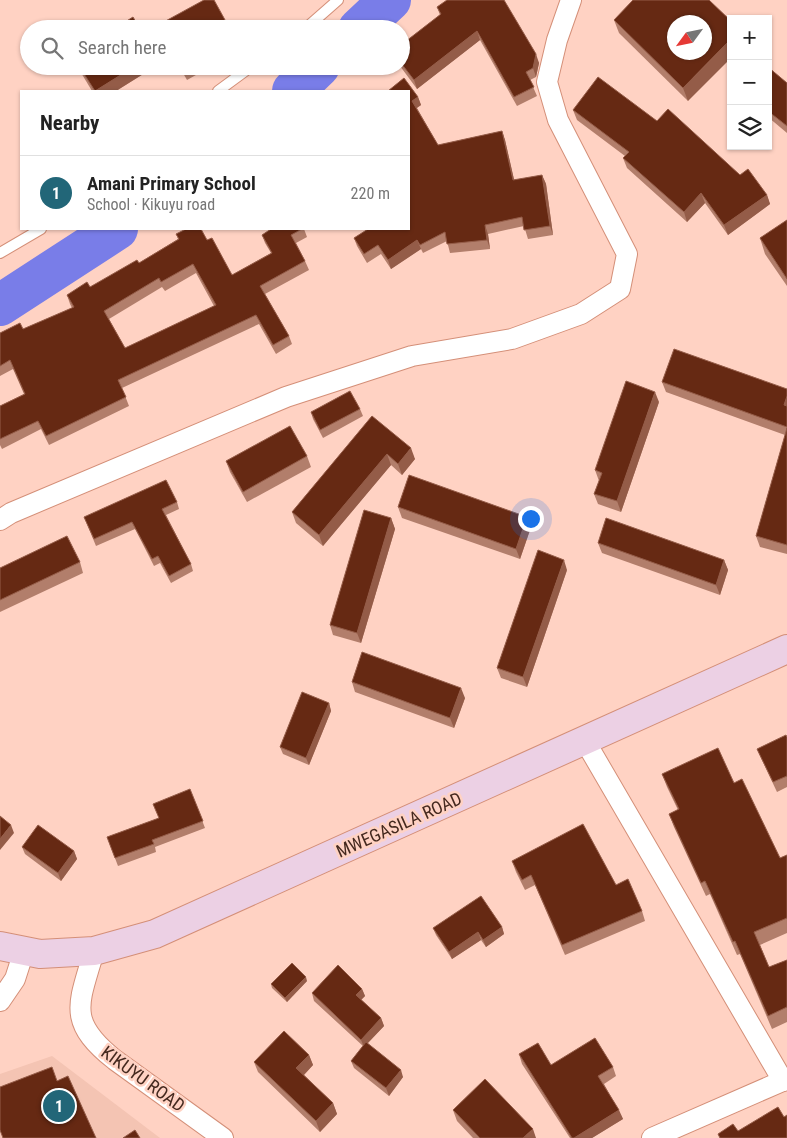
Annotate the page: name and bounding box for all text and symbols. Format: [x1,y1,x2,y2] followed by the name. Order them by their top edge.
[667,15,712,60] north arrow
[727,15,772,150] map controls
[727,15,772,60] button: +
[20,20,410,75] search box
[38,34,66,62] icon: search
[78,36,166,59] text: Search here
[727,60,772,105] button: −
[727,105,772,150] button: layers
[40,111,99,135] text: Nearby
[87,172,256,195] text: Amani Primary School
[52,184,60,203] text: 1
[351,184,390,203] text: 220 m
[87,195,215,214] text: School · Kikuyu road
[518,506,544,532] your location
[333,787,465,862] street label: MWEGASILA ROAD
[98,1041,189,1116] street label: KIKUYU ROAD
[43,1087,75,1125] pin: 1

